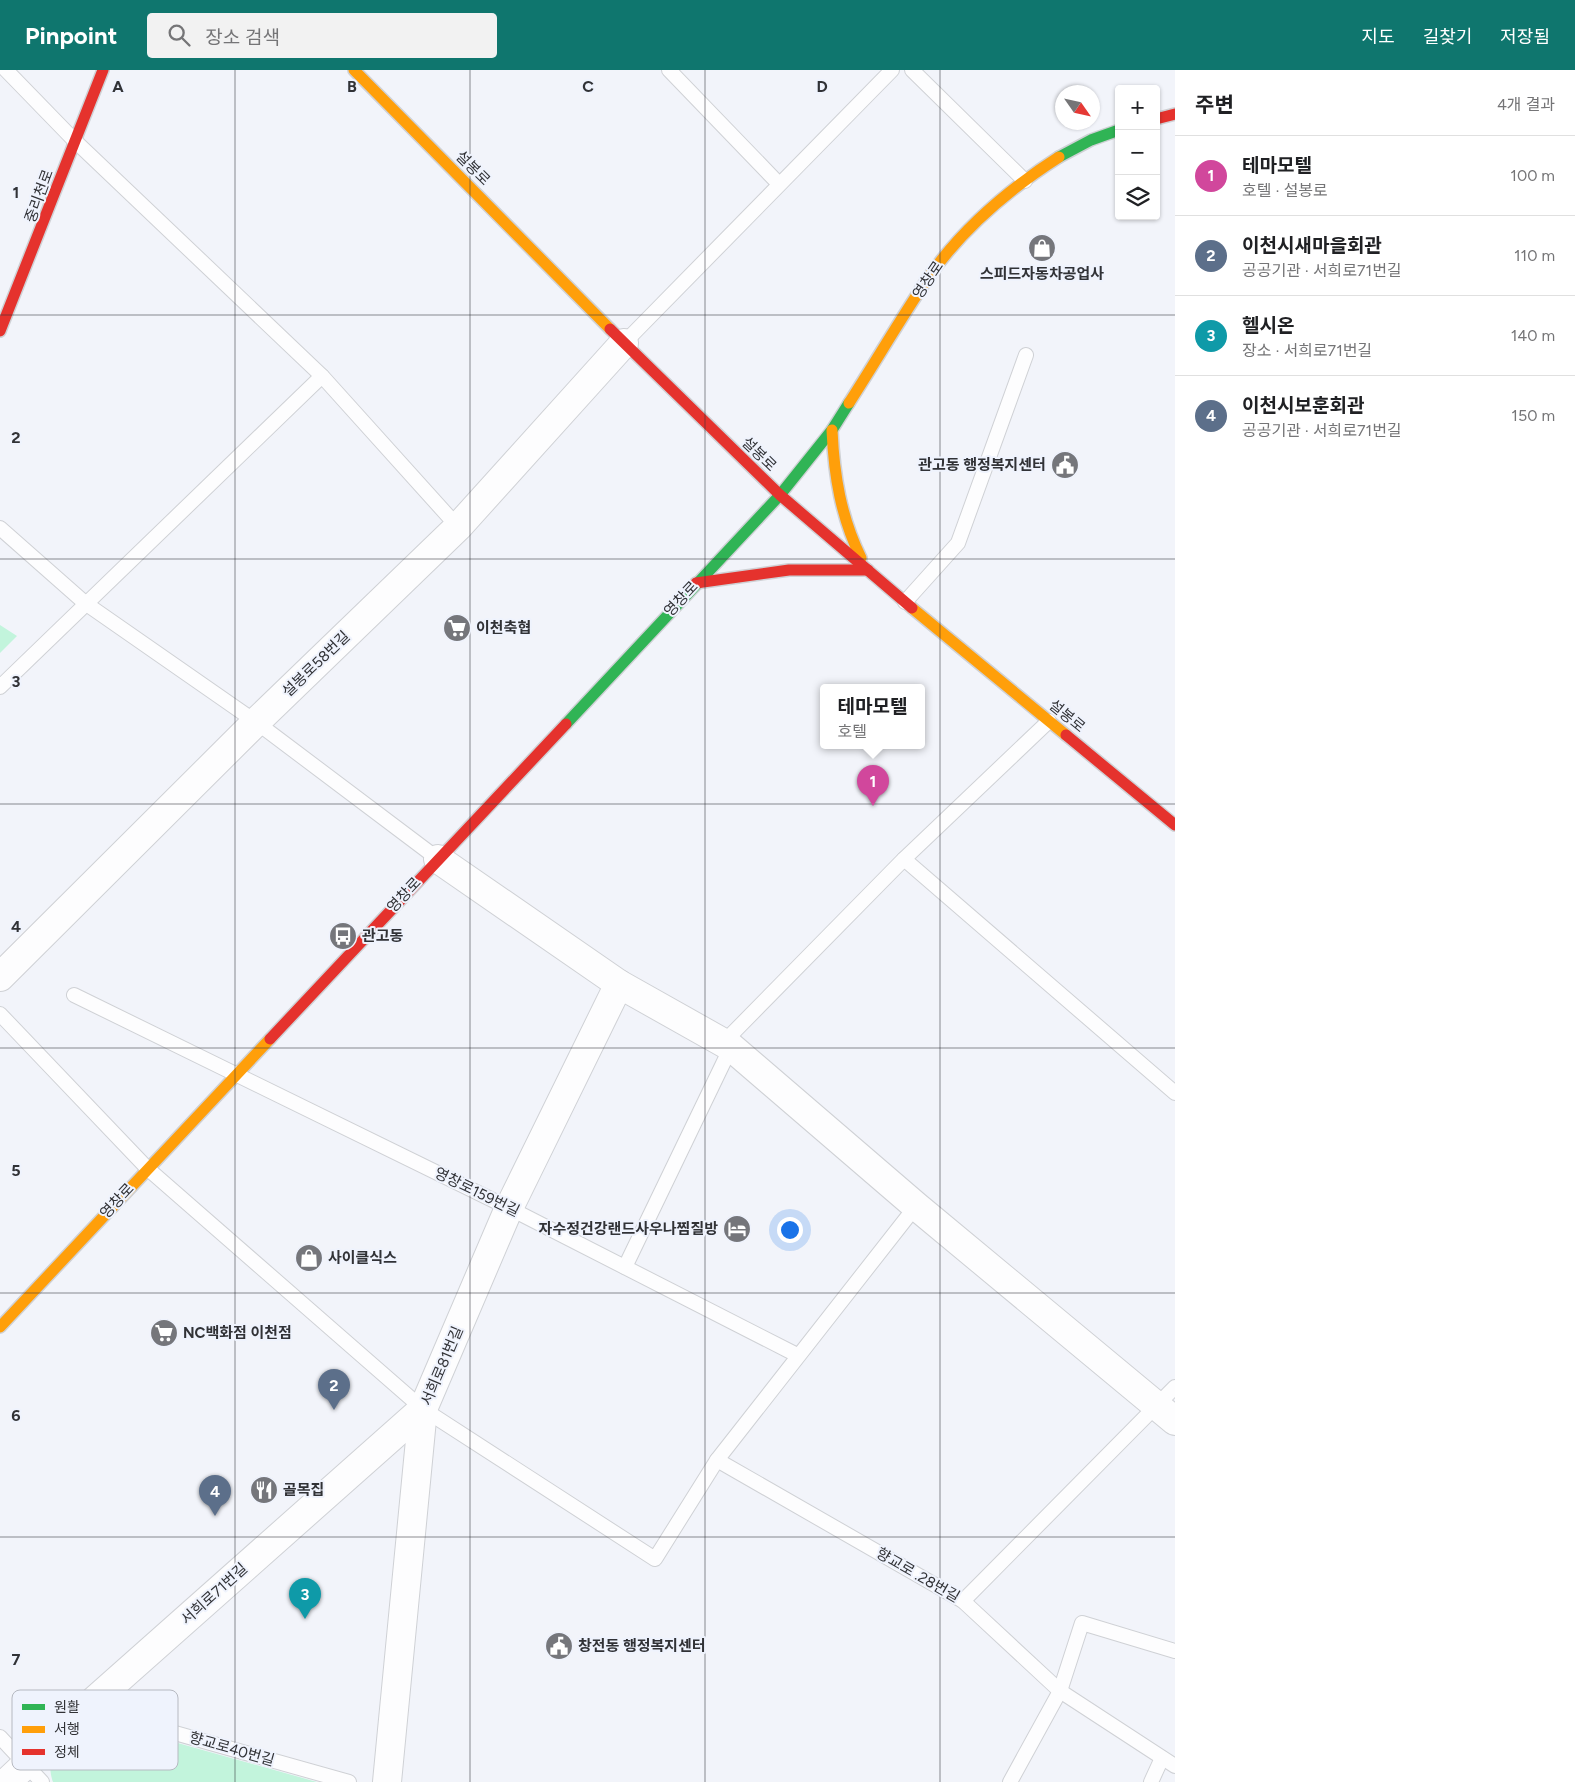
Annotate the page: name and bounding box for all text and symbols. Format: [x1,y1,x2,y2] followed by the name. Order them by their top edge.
[147,13,497,58] search box
[25,21,117,50] text: Pinpoint
[165,21,193,49] icon: search
[205,26,280,49] text: 장소 검색
[1362,26,1395,48] text: 지도
[1423,26,1472,48] text: 길찾기
[1500,26,1550,48] text: 저장됨
[112,77,124,96] text: A
[347,77,357,96] text: B
[582,77,594,96] text: C
[816,77,828,96] text: D
[1055,85,1100,130] north arrow
[1115,85,1160,220] map controls
[1115,85,1160,130] button: +
[1195,92,1234,117] text: 주변
[1497,95,1555,114] text: 4개 결과
[1115,130,1160,175] button: −
[452,147,494,189] street label: 설봉로
[1242,154,1312,177] text: 테마모텔
[1208,166,1214,185] text: 1
[1510,166,1555,185] text: 100 m
[21,167,57,225] street label: 중리천로
[1115,175,1160,220] button: layers
[1242,181,1328,200] text: 호텔 · 설봉로
[13,183,19,202] text: 1
[1027,233,1057,263] shop icon: 스피드자동차공업사
[1242,234,1382,257] text: 이천시새마을회관
[1206,246,1216,265] text: 2
[1514,246,1555,265] text: 110 m
[909,258,947,302] street label: 영창로
[1242,261,1402,280] text: 공공기관 · 서희로71번길
[980,265,1104,283] place label: 스피드자동차공업사
[1242,314,1294,337] text: 헬시온
[1207,326,1215,345] text: 3
[1511,326,1555,345] text: 140 m
[1242,341,1372,360] text: 장소 · 서희로71번길
[1242,394,1364,417] text: 이천시보훈회관
[1206,406,1216,425] text: 4
[1511,406,1555,425] text: 150 m
[1242,421,1402,440] text: 공공기관 · 서희로71번길
[11,428,21,447] text: 2
[738,433,780,475] street label: 설봉로
[1050,450,1080,480] public building icon: 관고동 행정복지센터
[918,456,1046,474] place label: 관고동 행정복지센터
[660,578,702,620] street label: 영창로
[442,613,472,643] supermarket icon: 이천축협
[476,619,531,637] place label: 이천축협
[279,627,353,701] street label: 설봉로58번길
[12,672,21,691] text: 3
[820,684,925,749] popup
[838,695,907,718] text: 테마모텔
[1045,696,1089,736] street label: 설봉로
[838,722,867,741] text: 호텔
[857,765,889,806] pin: 1
[383,874,425,916] street label: 영창로
[11,917,21,936] text: 4
[328,921,358,951] bus stop icon: 관고동
[362,927,404,945] place label: 관고동
[11,1161,21,1180] text: 5
[432,1164,522,1220] street label: 영창로159번길
[96,1180,138,1222] street label: 영창로
[722,1214,752,1244] hotel icon: 자수정건강랜드사우나찜질방
[777,1217,803,1243] your location
[539,1220,718,1238] place label: 자수정건강랜드사우나찜질방
[294,1243,324,1273] shop icon: 사이클식스
[328,1249,397,1267] place label: 사이클식스
[149,1318,179,1348] supermarket icon: NC백화점 이천점
[183,1324,292,1342] place label: NC백화점 이천점
[417,1324,467,1408] street label: 서희로81번길
[318,1369,350,1410] pin: 2
[11,1406,21,1425] text: 6
[199,1475,231,1516] pin: 4
[249,1475,279,1505] restaurant icon: 골목집
[283,1481,324,1499] place label: 골목집
[873,1544,963,1606] street label: 향교로 .28번길
[177,1559,251,1629] street label: 서희로71번길
[289,1578,321,1619] pin: 3
[544,1631,574,1661] public building icon: 창전동 행정복지센터
[578,1637,706,1655] place label: 창전동 행정복지센터
[12,1650,21,1669] text: 7
[12,1690,178,1770] legend
[54,1699,80,1716] text: 원활
[54,1721,80,1738] text: 서행
[187,1728,277,1770] street label: 향교로40번길
[54,1744,80,1761] text: 정체

